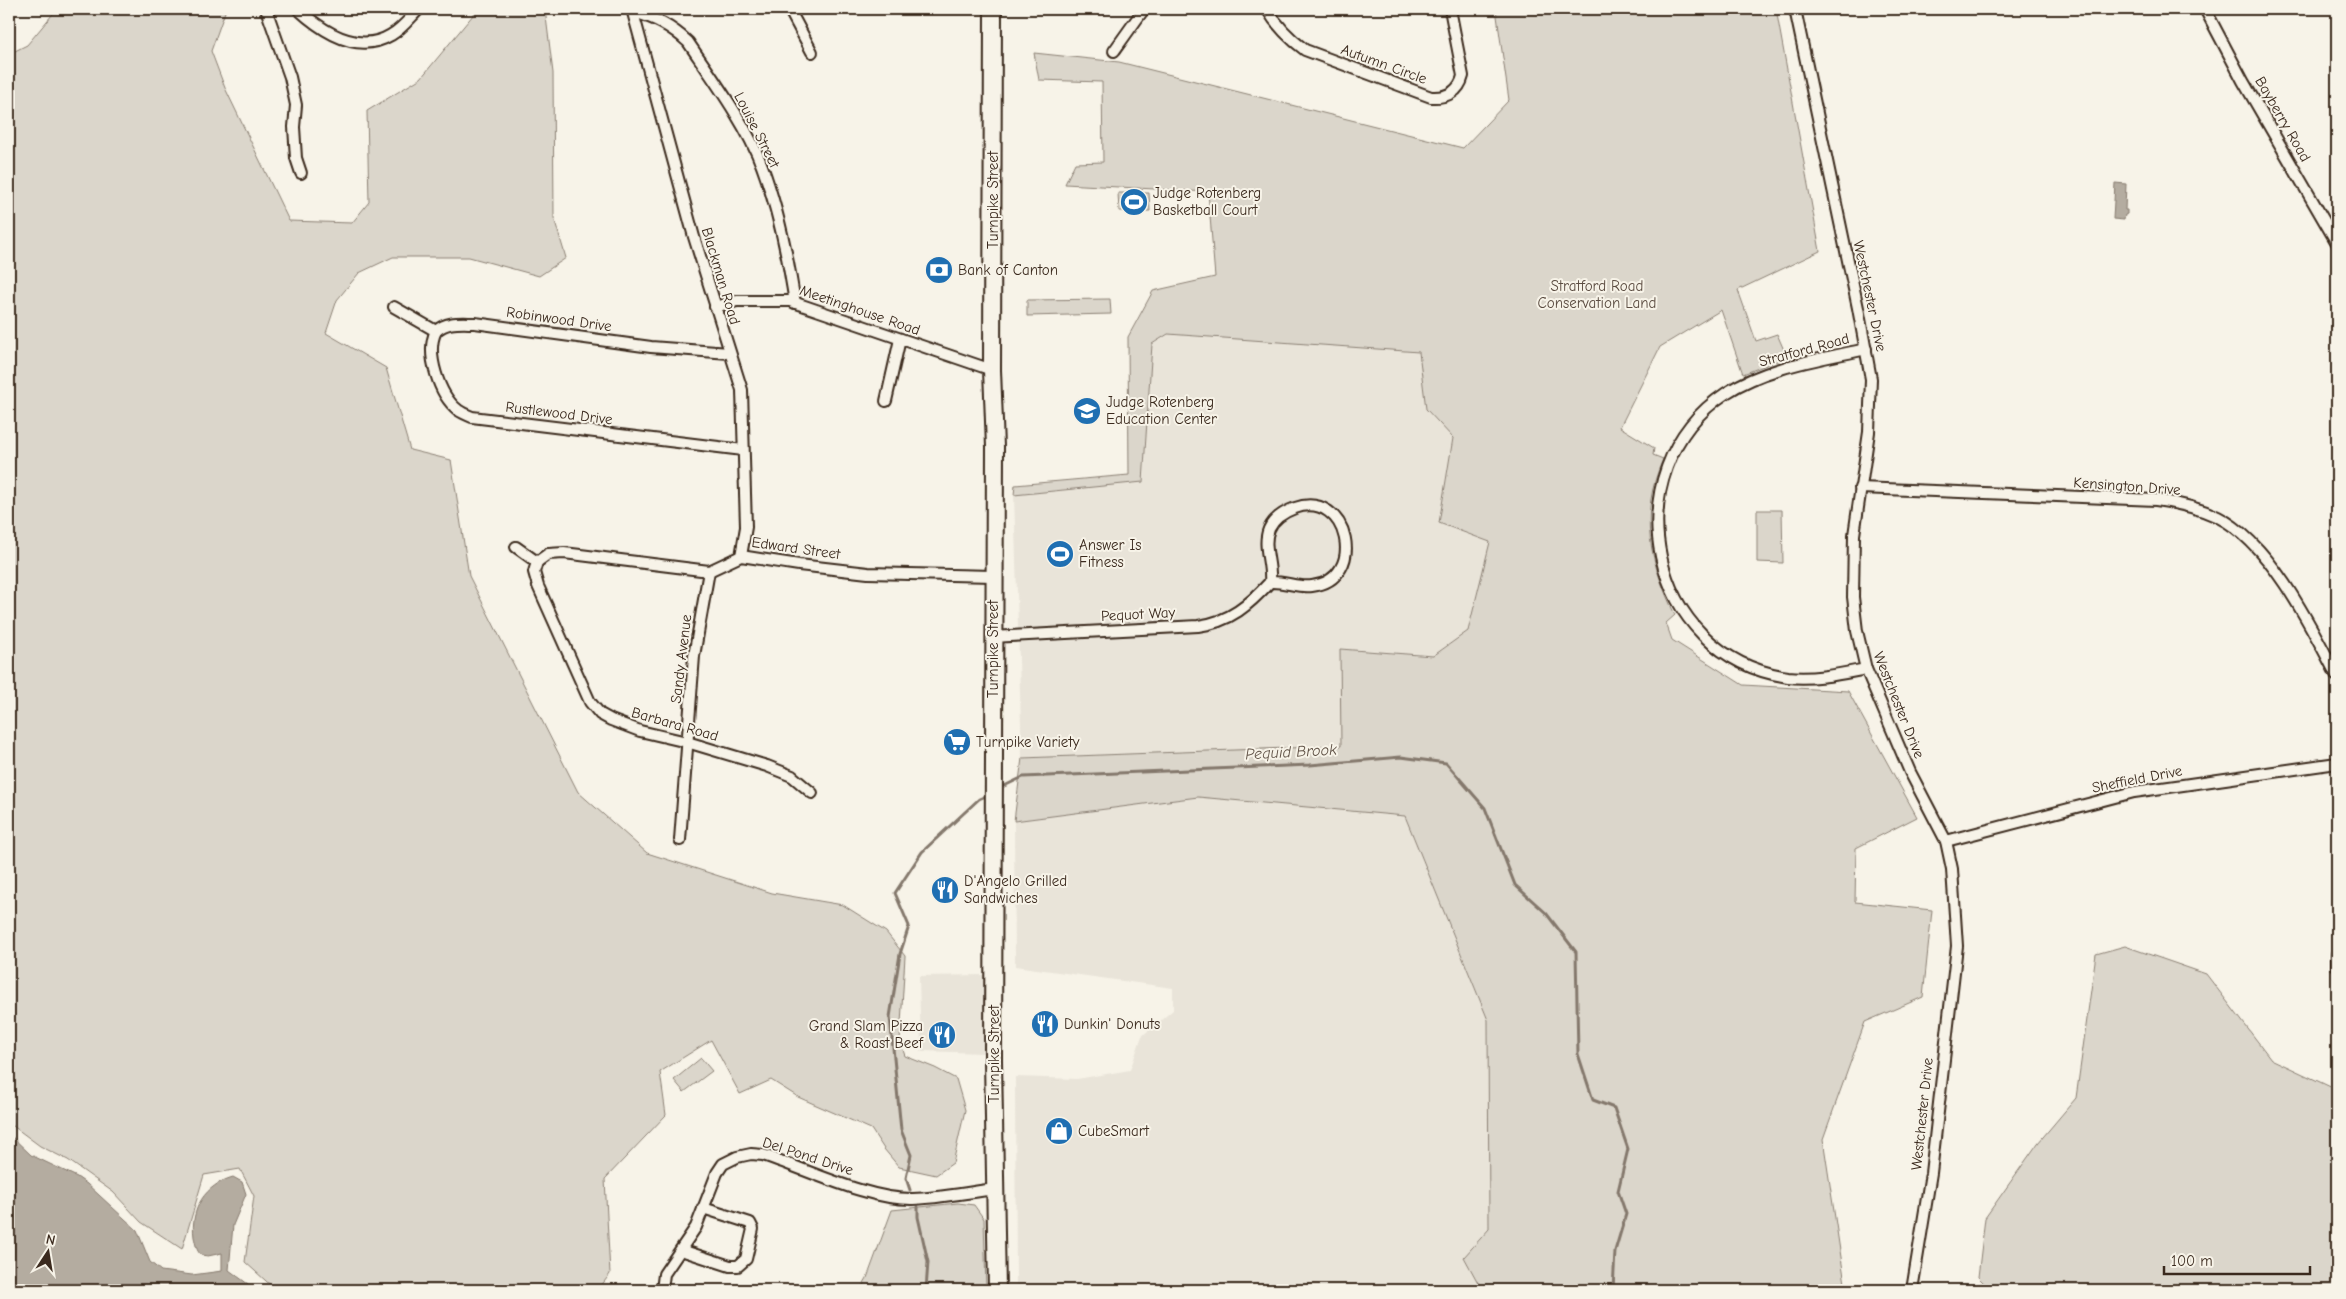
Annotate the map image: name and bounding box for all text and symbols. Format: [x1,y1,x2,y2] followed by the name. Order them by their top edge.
[1339,40,1430,88] street label: Autumn Circle
[2251,73,2315,165] street label: Bayberry Road
[730,89,784,171] street label: Louise Street
[984,150,1002,249] street label: Turnpike Street
[1153,184,1261,219] place label: Judge Rotenberg Basketball Court
[1119,187,1149,217] sports icon: Judge Rotenberg Basketball Court
[698,225,744,327] street label: Blackman Road
[1849,239,1891,354] street label: Westchester Drive
[924,255,954,285] bank icon: Bank of Canton
[958,261,1058,279] place label: Bank of Canton
[1538,277,1656,312] park label: Stratford Road Conservation Land
[797,281,923,339] street label: Meetinghouse Road
[505,303,613,335] street label: Robinwood Drive
[1757,329,1851,371] street label: Stratford Road
[1106,393,1217,428] place label: Judge Rotenberg Education Center
[1072,396,1102,426] school or university icon: Judge Rotenberg Education Center
[504,398,614,429] street label: Rustlewood Drive
[2073,473,2182,499] street label: Kensington Drive
[750,533,842,563] street label: Edward Street
[1079,536,1142,571] place label: Answer Is Fitness
[1045,539,1075,569] sports icon: Answer Is Fitness
[984,599,1002,698] street label: Turnpike Street
[1100,603,1176,625] street label: Pequot Way
[667,613,695,705] street label: Sandy Avenue
[1869,649,1929,761] street label: Westchester Drive
[629,703,721,745] street label: Barbara Road
[942,727,972,757] supermarket icon: Turnpike Variety
[976,733,1080,751] place label: Turnpike Variety
[1245,741,1337,763] water label: Pequid Brook
[2090,761,2184,797] street label: Sheffield Drive
[964,872,1067,907] place label: D'Angelo Grilled Sandwiches
[930,875,960,905] restaurant icon: D'Angelo Grilled Sandwiches
[985,1004,1003,1103] street label: Turnpike Street
[1030,1009,1060,1039] restaurant icon: Dunkin' Donuts
[1064,1015,1160,1033] place label: Dunkin' Donuts
[809,1017,924,1052] place label: Grand Slam Pizza & Roast Beef
[927,1020,957,1050] restaurant icon: Grand Slam Pizza & Roast Beef
[1907,1056,1937,1171] street label: Westchester Drive
[1044,1116,1074,1146] shop icon: CubeSmart
[1078,1122,1150,1140] place label: CubeSmart
[760,1133,856,1179] street label: Del Pond Drive
[22,1226,72,1276] north arrow
[44,1231,57,1249] text: N
[2164,1244,2310,1276] scale bar
[2171,1252,2213,1270] text: 100 m

